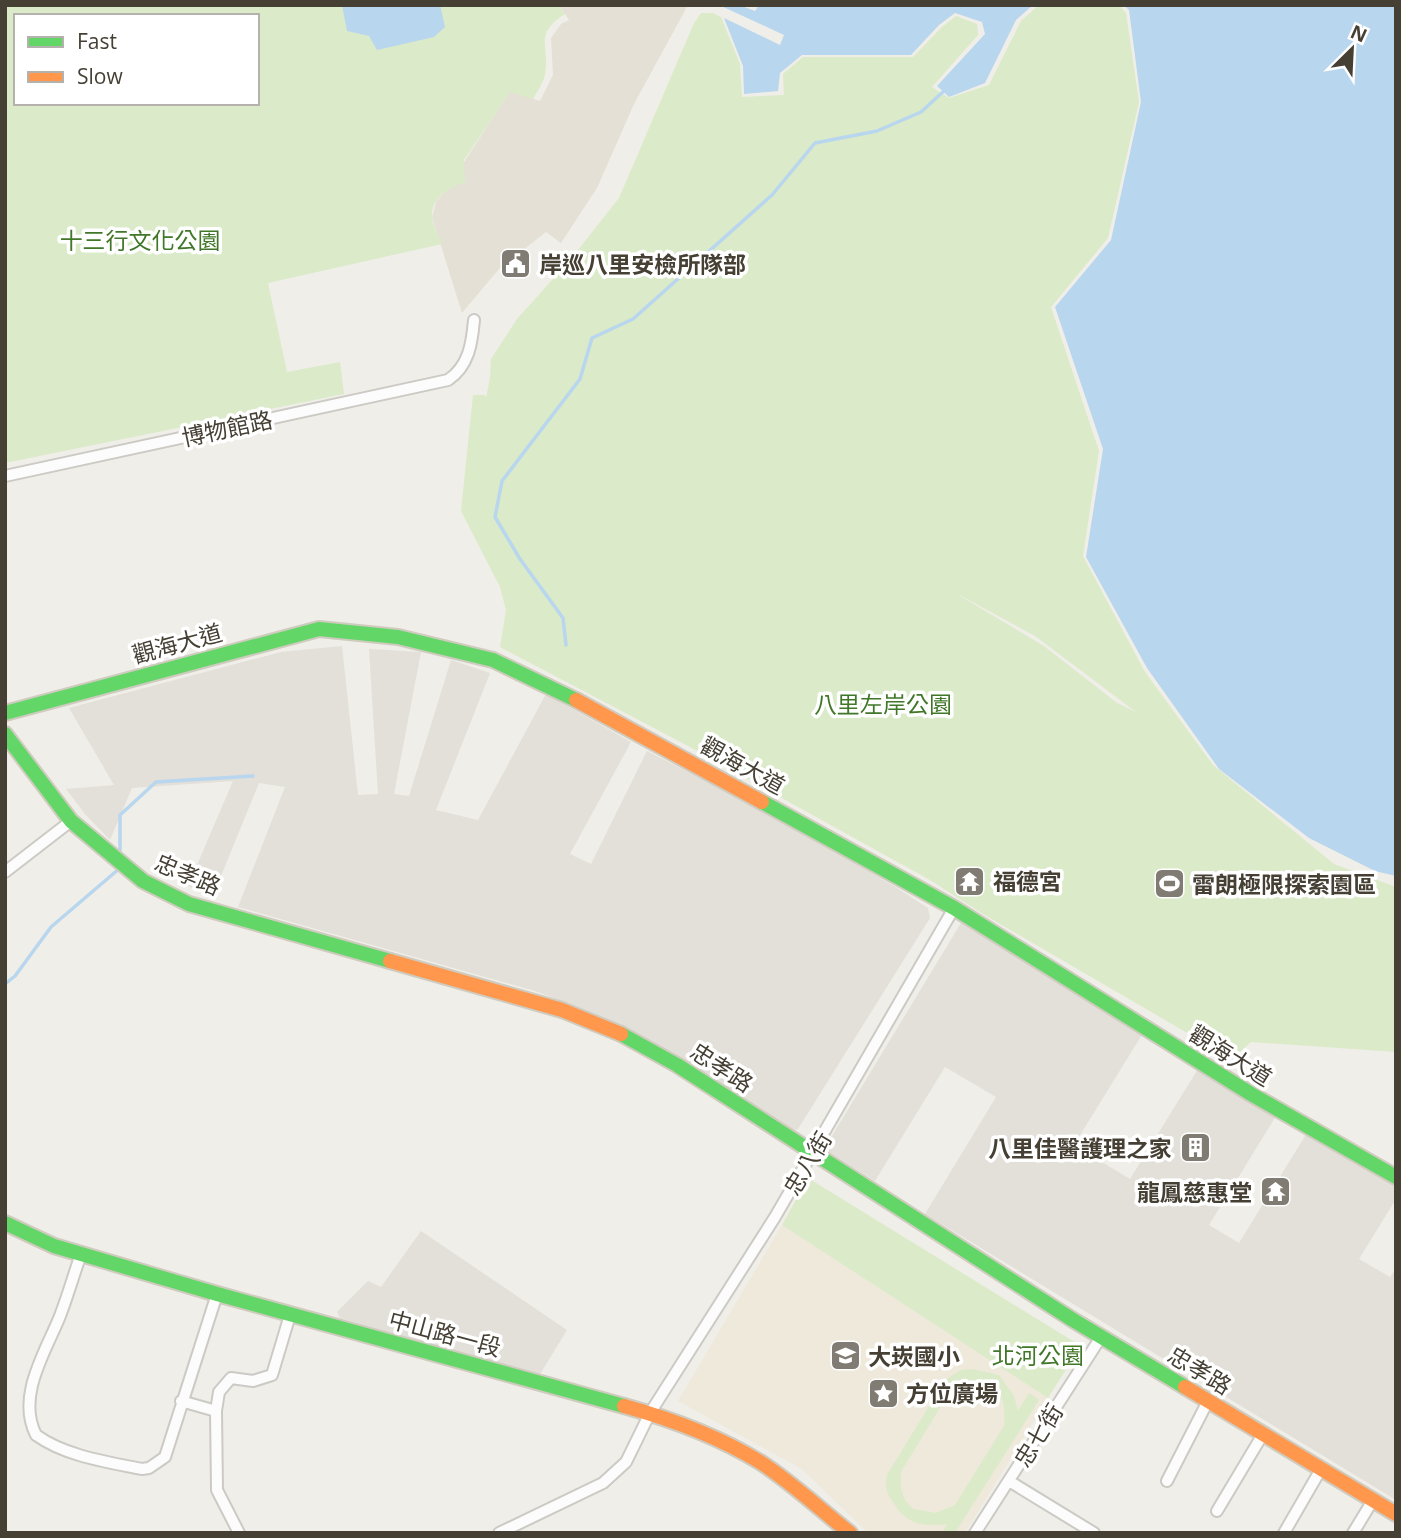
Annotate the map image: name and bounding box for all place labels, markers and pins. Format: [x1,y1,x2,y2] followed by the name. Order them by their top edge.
[499,247,533,281] public building icon: 岸巡八里安檢所隊部
[539,248,746,280] place label: 岸巡八里安檢所隊部
[953,864,987,898] temple icon: 福德宮
[993,865,1062,897] place label: 福德宮
[1152,867,1186,901] sports icon: 雷朗極限探索園區
[1192,868,1376,900] place label: 雷朗極限探索園區
[1178,1131,1212,1165] building icon: 八里佳醫護理之家
[988,1132,1172,1164] place label: 八里佳醫護理之家
[1258,1175,1292,1209] temple icon: 龍鳳慈惠堂
[1137,1176,1252,1208] place label: 龍鳳慈惠堂
[828,1339,862,1373] school or university icon: 大崁國小
[868,1340,960,1372] place label: 大崁國小
[866,1376,900,1410] place icon: 方位廣場
[906,1377,998,1409] place label: 方位廣場

